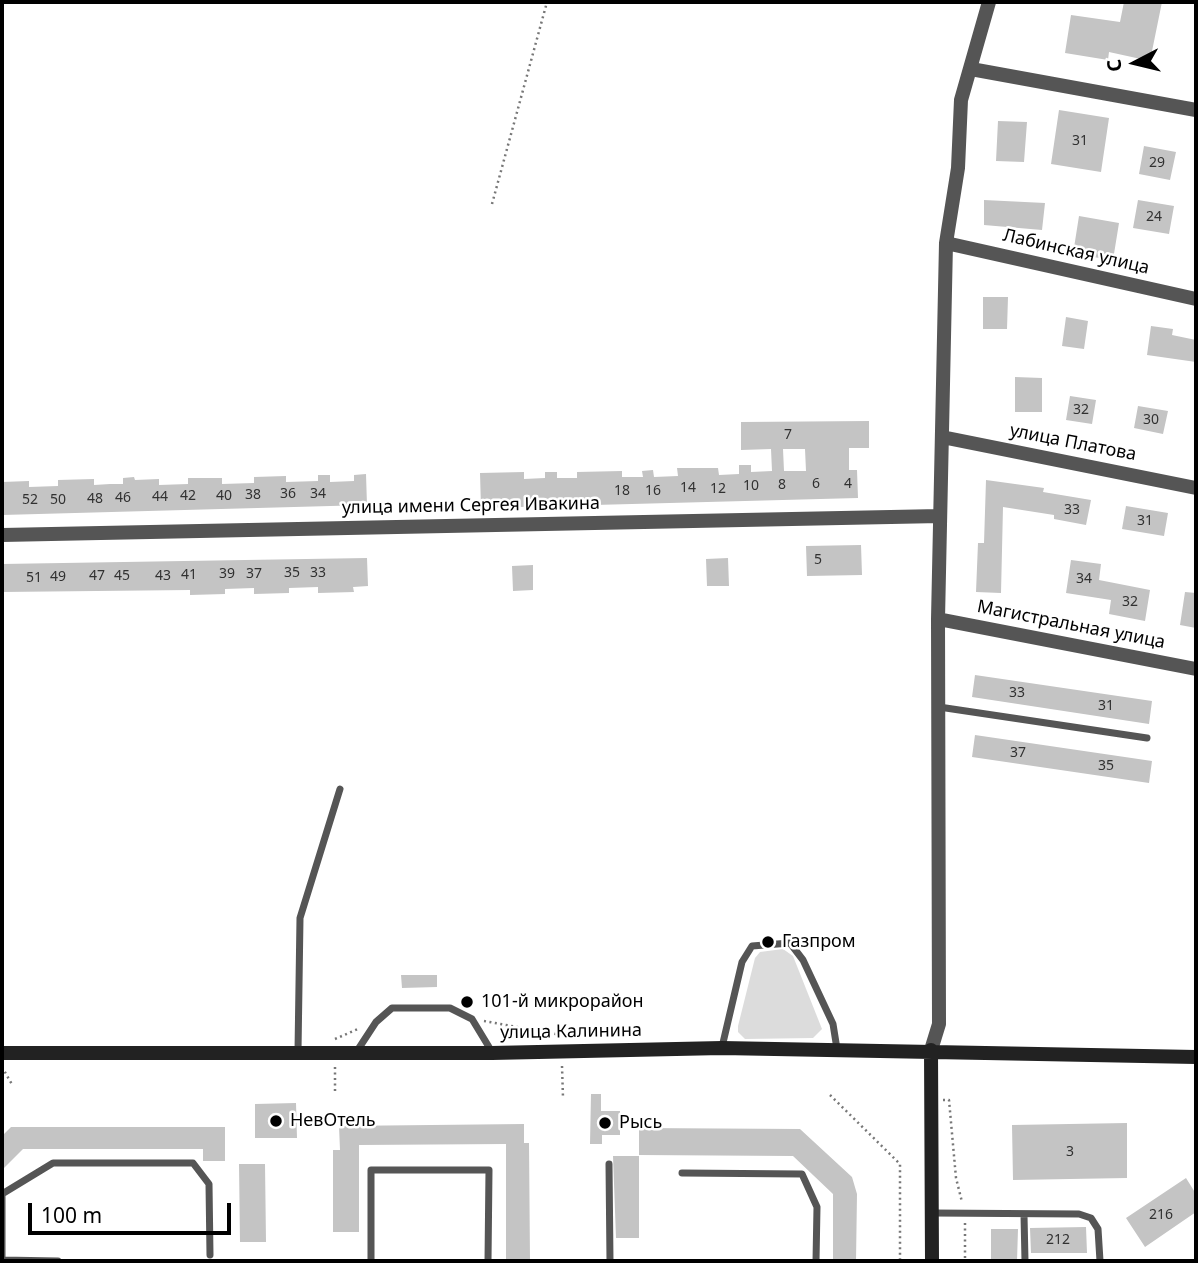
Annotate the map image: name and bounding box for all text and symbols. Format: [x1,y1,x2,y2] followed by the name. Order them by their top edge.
[1100,28,1170,98] north arrow
[1101,58,1128,73] text: С
[1072,133,1088,149] house number: 31
[1149,155,1165,171] house number: 29
[1146,209,1162,225] house number: 24
[1001,225,1151,279] street label: Лабинская улица
[1073,402,1089,418] house number: 32
[1143,412,1159,428] house number: 30
[1008,420,1138,466] street label: улица Платова
[784,427,792,443] house number: 7
[812,476,820,492] house number: 6
[844,476,852,492] house number: 4
[778,477,786,493] house number: 8
[743,478,759,494] house number: 10
[680,480,696,496] house number: 14
[710,481,726,497] house number: 12
[614,483,630,499] house number: 18
[645,483,661,499] house number: 16
[280,486,296,502] house number: 36
[310,486,326,502] house number: 34
[245,487,261,503] house number: 38
[180,488,196,504] house number: 42
[216,488,232,504] house number: 40
[152,489,168,505] house number: 44
[115,490,131,506] house number: 46
[87,491,103,507] house number: 48
[22,492,38,508] house number: 52
[50,492,66,508] house number: 50
[342,493,600,519] street label: улица имени Сергея Ивакина
[1064,502,1080,518] house number: 33
[1137,513,1153,529] house number: 31
[814,552,822,568] house number: 5
[284,565,300,581] house number: 35
[310,565,326,581] house number: 33
[219,566,235,582] house number: 39
[246,566,262,582] house number: 37
[181,567,197,583] house number: 41
[89,568,105,584] house number: 47
[114,568,130,584] house number: 45
[155,568,171,584] house number: 43
[50,569,66,585] house number: 49
[26,570,42,586] house number: 51
[1076,571,1092,587] house number: 34
[1122,594,1138,610] house number: 32
[975,596,1167,654] street label: Магистральная улица
[1009,685,1025,701] house number: 33
[1098,698,1114,714] house number: 31
[1010,745,1026,761] house number: 37
[1098,758,1114,774] house number: 35
[782,931,856,953] place label: Газпром
[760,934,776,950] marker: Газпром
[481,991,644,1013] place label: 101-й микрорайон
[459,994,475,1010] marker: 101-й микрорайон
[500,1020,642,1044] street label: улица Калинина
[290,1110,376,1132] place label: НевОтель
[619,1112,662,1134] place label: Рысь
[268,1113,284,1129] marker: НевОтель
[597,1115,613,1131] marker: Рысь
[1066,1144,1074,1160] house number: 3
[32,1190,234,1234] scale bar
[41,1201,102,1229] text: 100 m
[1149,1207,1173,1223] house number: 216
[1046,1232,1070,1248] house number: 212

